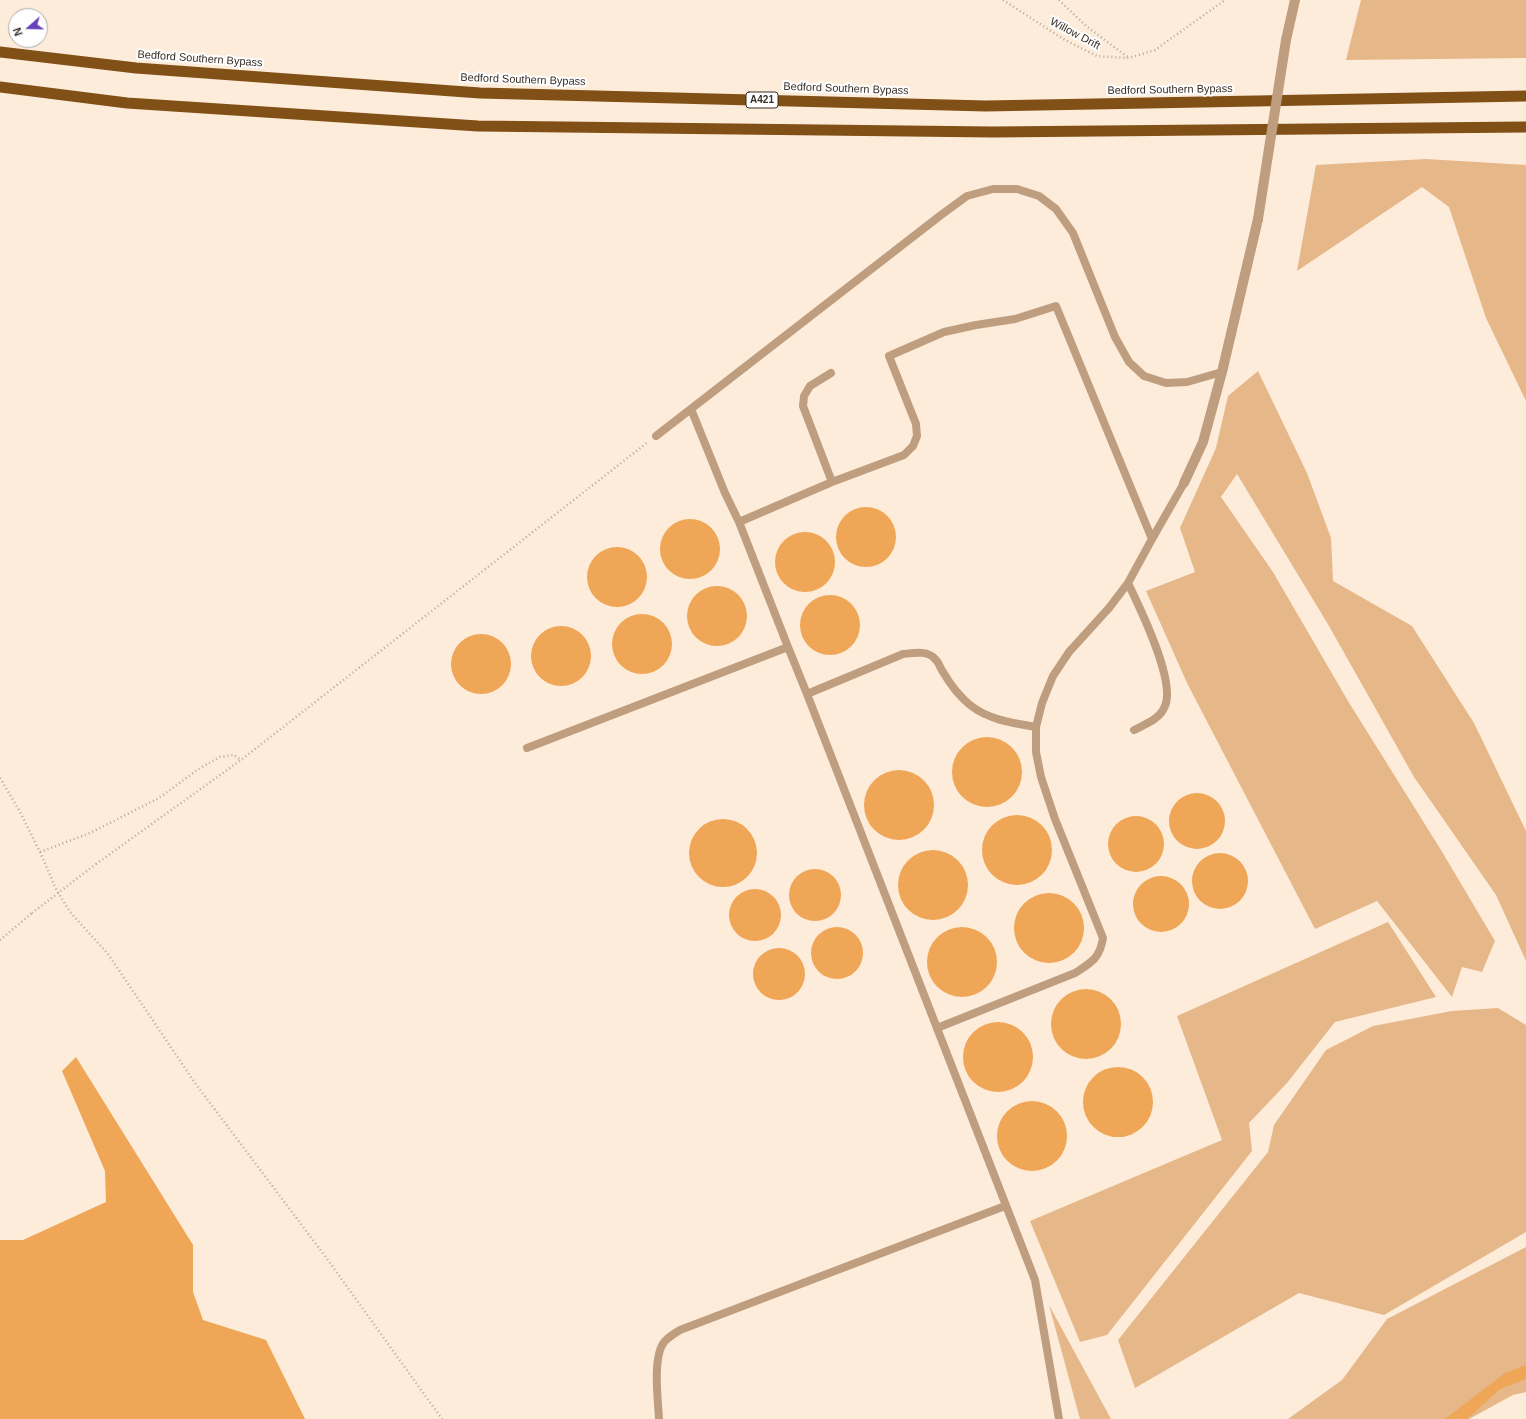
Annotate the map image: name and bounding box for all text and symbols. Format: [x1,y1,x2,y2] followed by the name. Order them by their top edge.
[8,8,48,48] north arrow
[1048,15,1102,53] street label: Willow Drift
[11,26,25,38] text: N
[137,48,263,70] street label: Bedford Southern Bypass
[460,71,586,89] street label: Bedford Southern Bypass
[783,80,909,98] street label: Bedford Southern Bypass
[1107,82,1233,98] street label: Bedford Southern Bypass
[746,92,778,108] road number: A421

